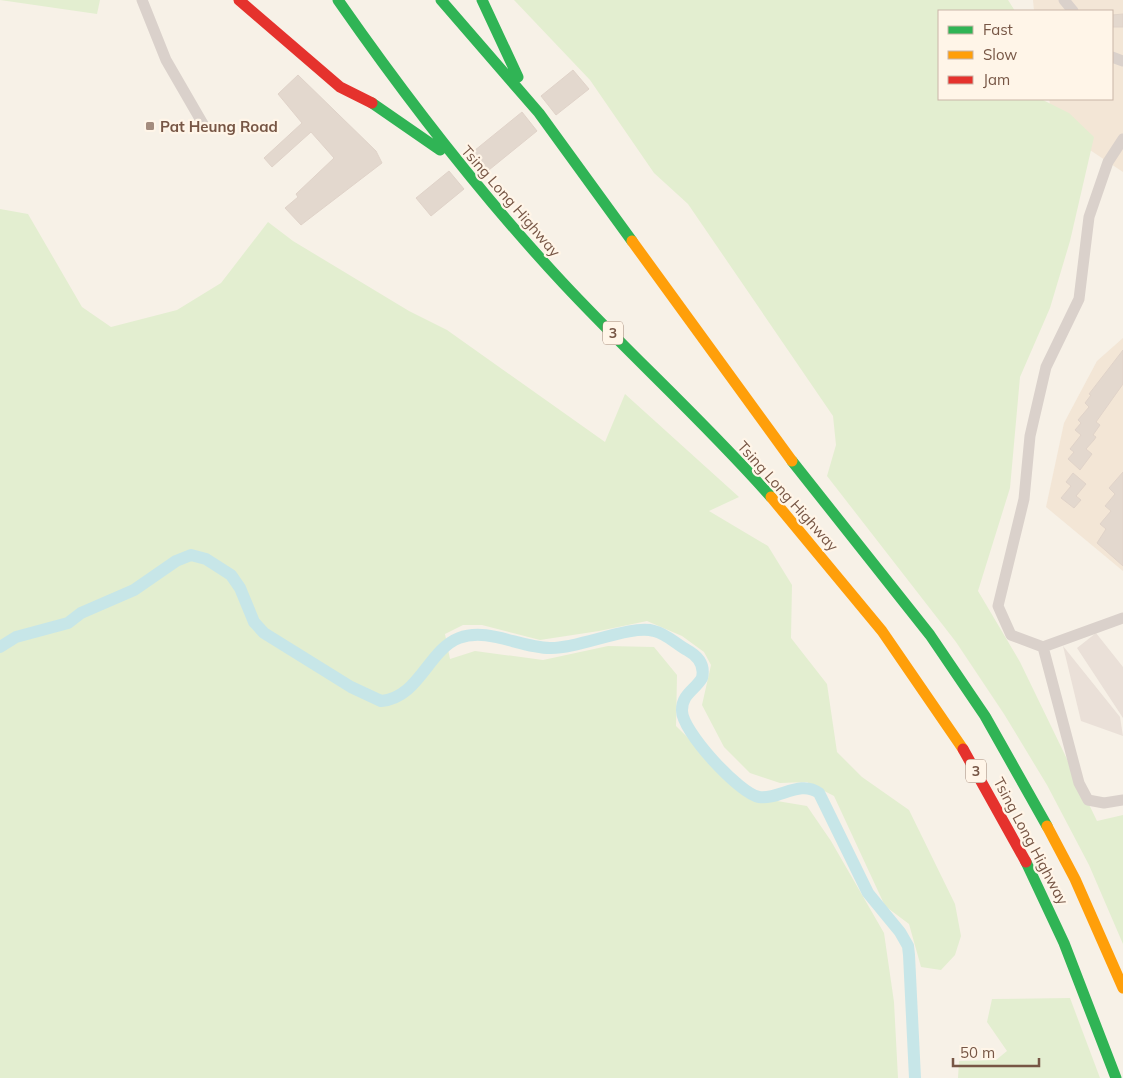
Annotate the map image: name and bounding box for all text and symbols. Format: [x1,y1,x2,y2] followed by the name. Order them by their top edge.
[938,10,1113,100] legend
[983,20,1013,39] text: Fast
[983,45,1017,64] text: Slow
[983,70,1010,89] text: Jam
[160,117,278,136] place label: Pat Heung Road
[144,120,156,132] marker: Pat Heung Road
[457,141,565,261] street label: Tsing Long Highway
[603,322,623,344] road number: 3
[734,437,842,555] street label: Tsing Long Highway
[966,759,986,782] road number: 3
[989,774,1073,908] street label: Tsing Long Highway
[953,1036,1039,1068] scale bar
[960,1043,995,1062] text: 50 m

